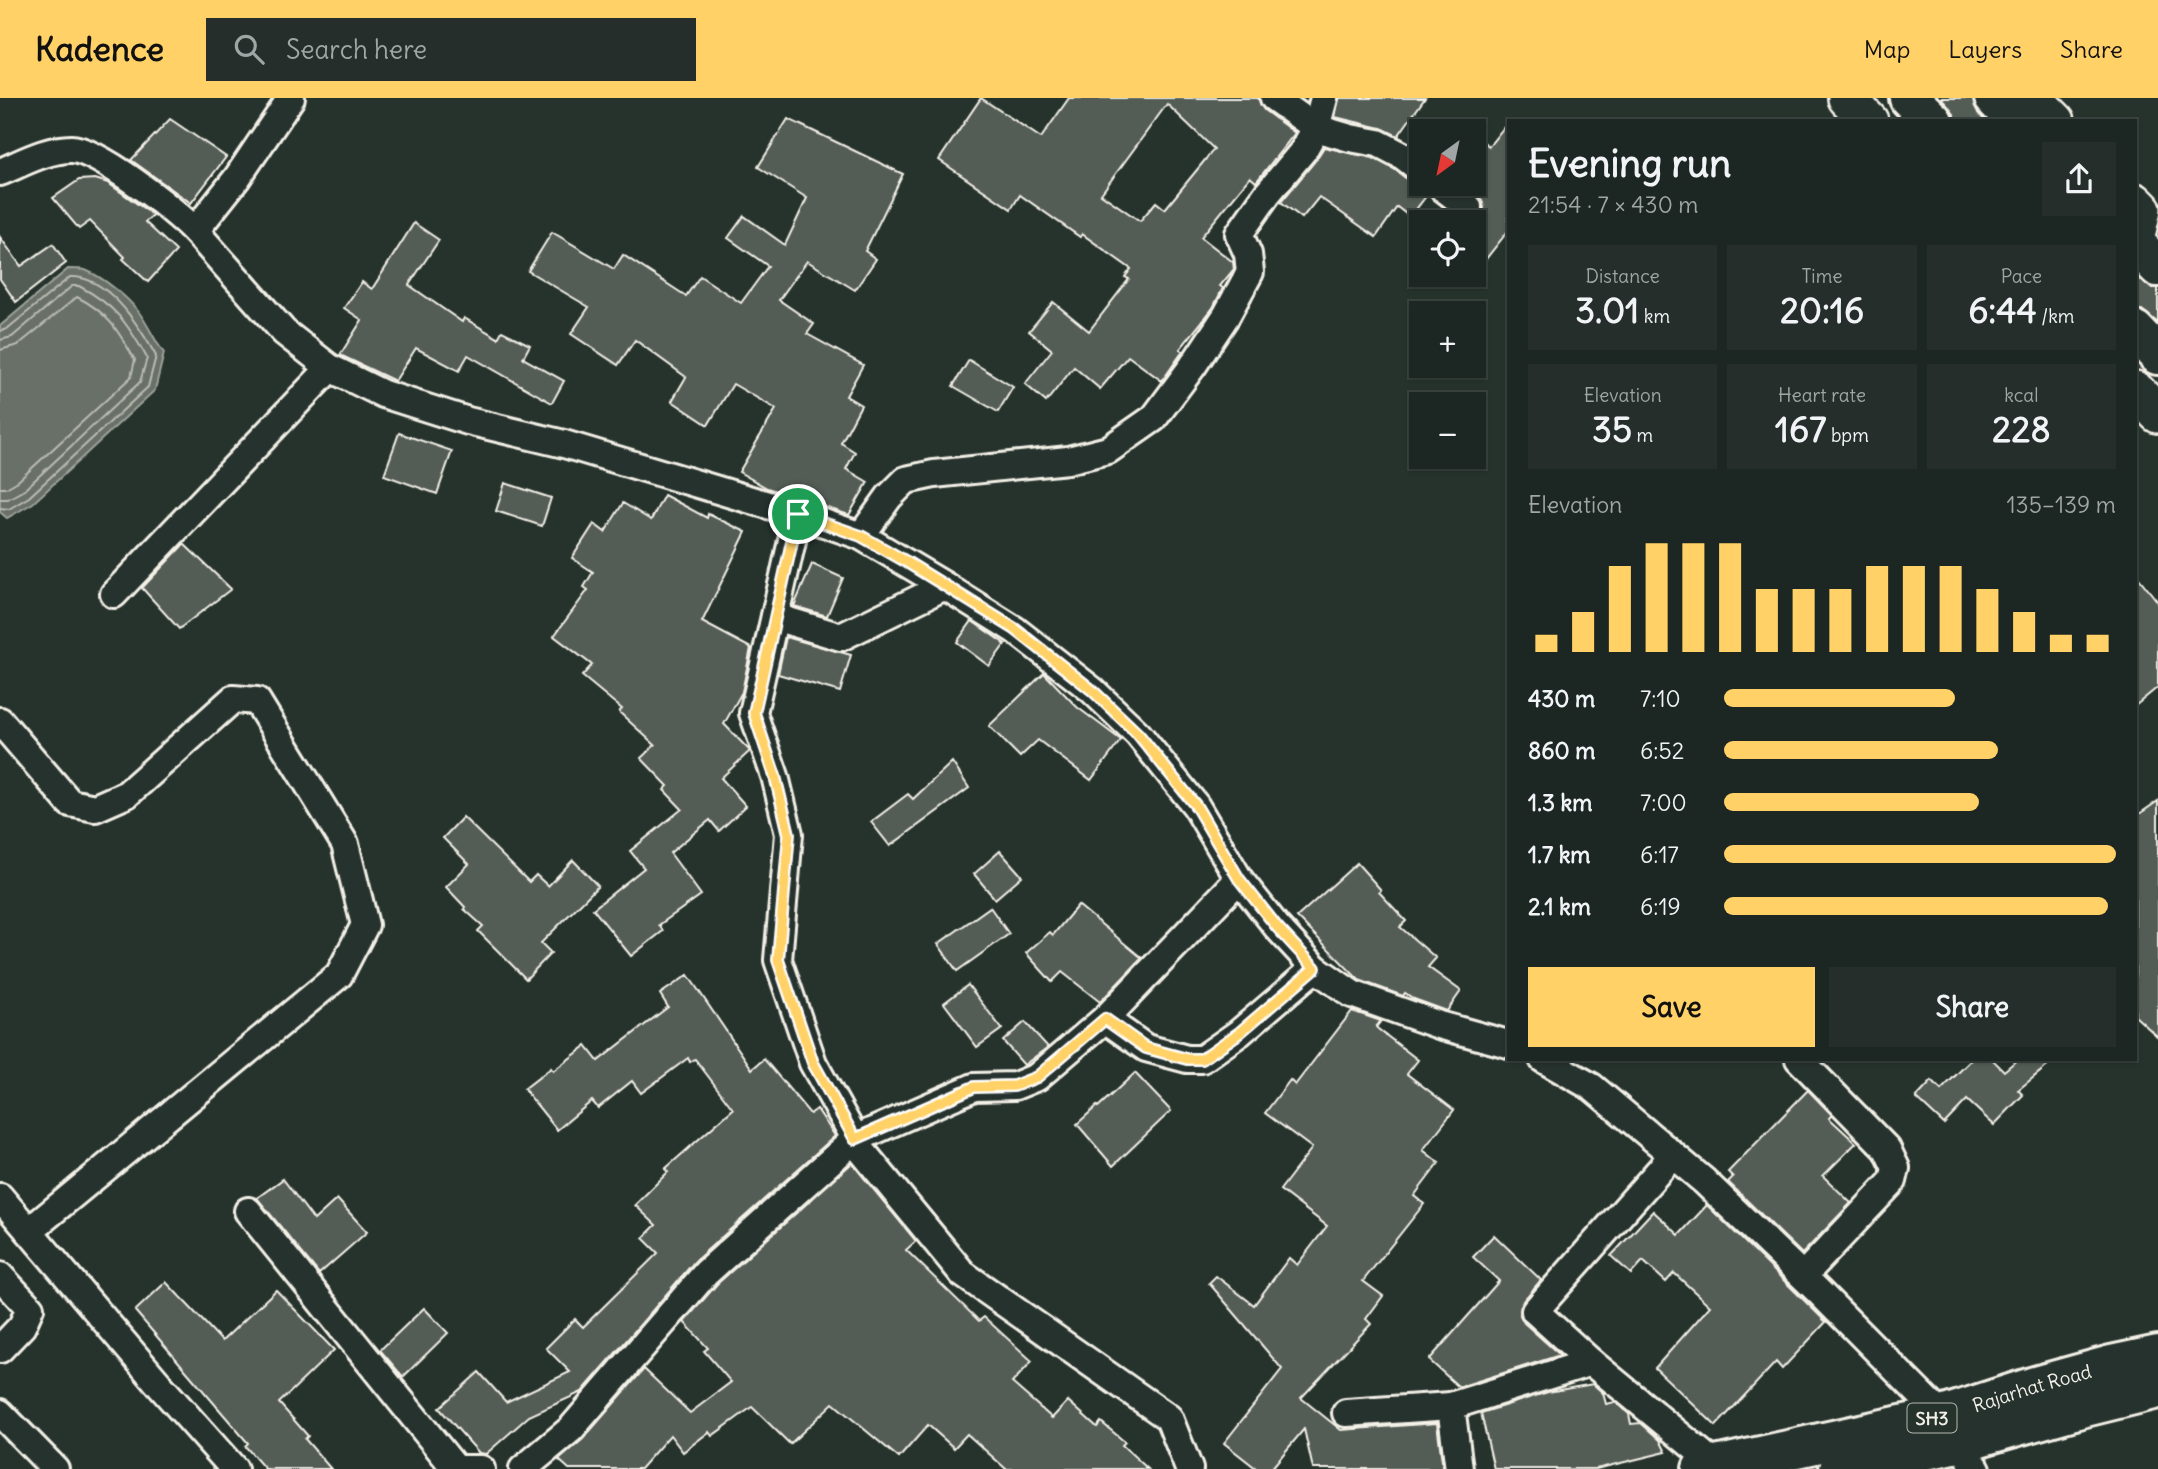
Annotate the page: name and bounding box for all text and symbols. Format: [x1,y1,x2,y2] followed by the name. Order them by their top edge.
[206,18,696,81] search box
[35,28,164,70] text: Kadence
[230,30,268,68] icon: search
[286,33,427,66] text: Search here
[1864,34,1910,64] text: Map
[1948,34,2022,64] text: Layers
[2060,34,2123,64] text: Share
[1409,119,1486,196] north arrow
[1409,119,1486,469] map controls
[1528,140,1731,187] text: Evening run
[2042,142,2116,216] button: share
[1528,190,1698,219] text: 21:54 · 7 × 430 m
[1409,210,1486,287] button: locate
[1586,264,1660,288] text: Distance
[1801,264,1843,288] text: Time
[2001,264,2042,288] text: Pace
[1575,288,1639,332] text: 3.01
[1780,288,1864,332] text: 20:16
[1968,288,2037,332] text: 6:44
[1409,301,1486,378] button: +
[1639,304,1670,328] text: km
[2037,304,2075,328] text: /km
[1584,383,1662,407] text: Elevation
[1778,383,1866,407] text: Heart rate
[2004,383,2038,407] text: kcal
[1409,392,1486,469] button: −
[1592,407,1632,451] text: 35
[1775,407,1826,451] text: 167
[1992,407,2051,451] text: 228
[1632,423,1653,447] text: m
[1826,423,1869,447] text: bpm
[768,484,828,544] pin
[1528,490,1622,519] text: Elevation
[2006,490,2116,519] text: 135–139 m
[779,495,817,533] icon: arrive
[1528,684,1595,713] text: 430 m
[1640,684,1681,713] text: 7:10
[1528,736,1595,765] text: 860 m
[1640,736,1684,765] text: 6:52
[1528,788,1592,817] text: 1.3 km
[1640,788,1687,817] text: 7:00
[1528,840,1591,869] text: 1.7 km
[1640,840,1679,869] text: 6:17
[1528,892,1591,921] text: 2.1 km
[1640,892,1681,921] text: 6:19
[1528,967,1815,1047] button: Save
[1829,967,2116,1047] button: Share
[1969,1359,2094,1417] street label: Rajarhat Road
[1908,1404,1956,1433] road number: SH3

